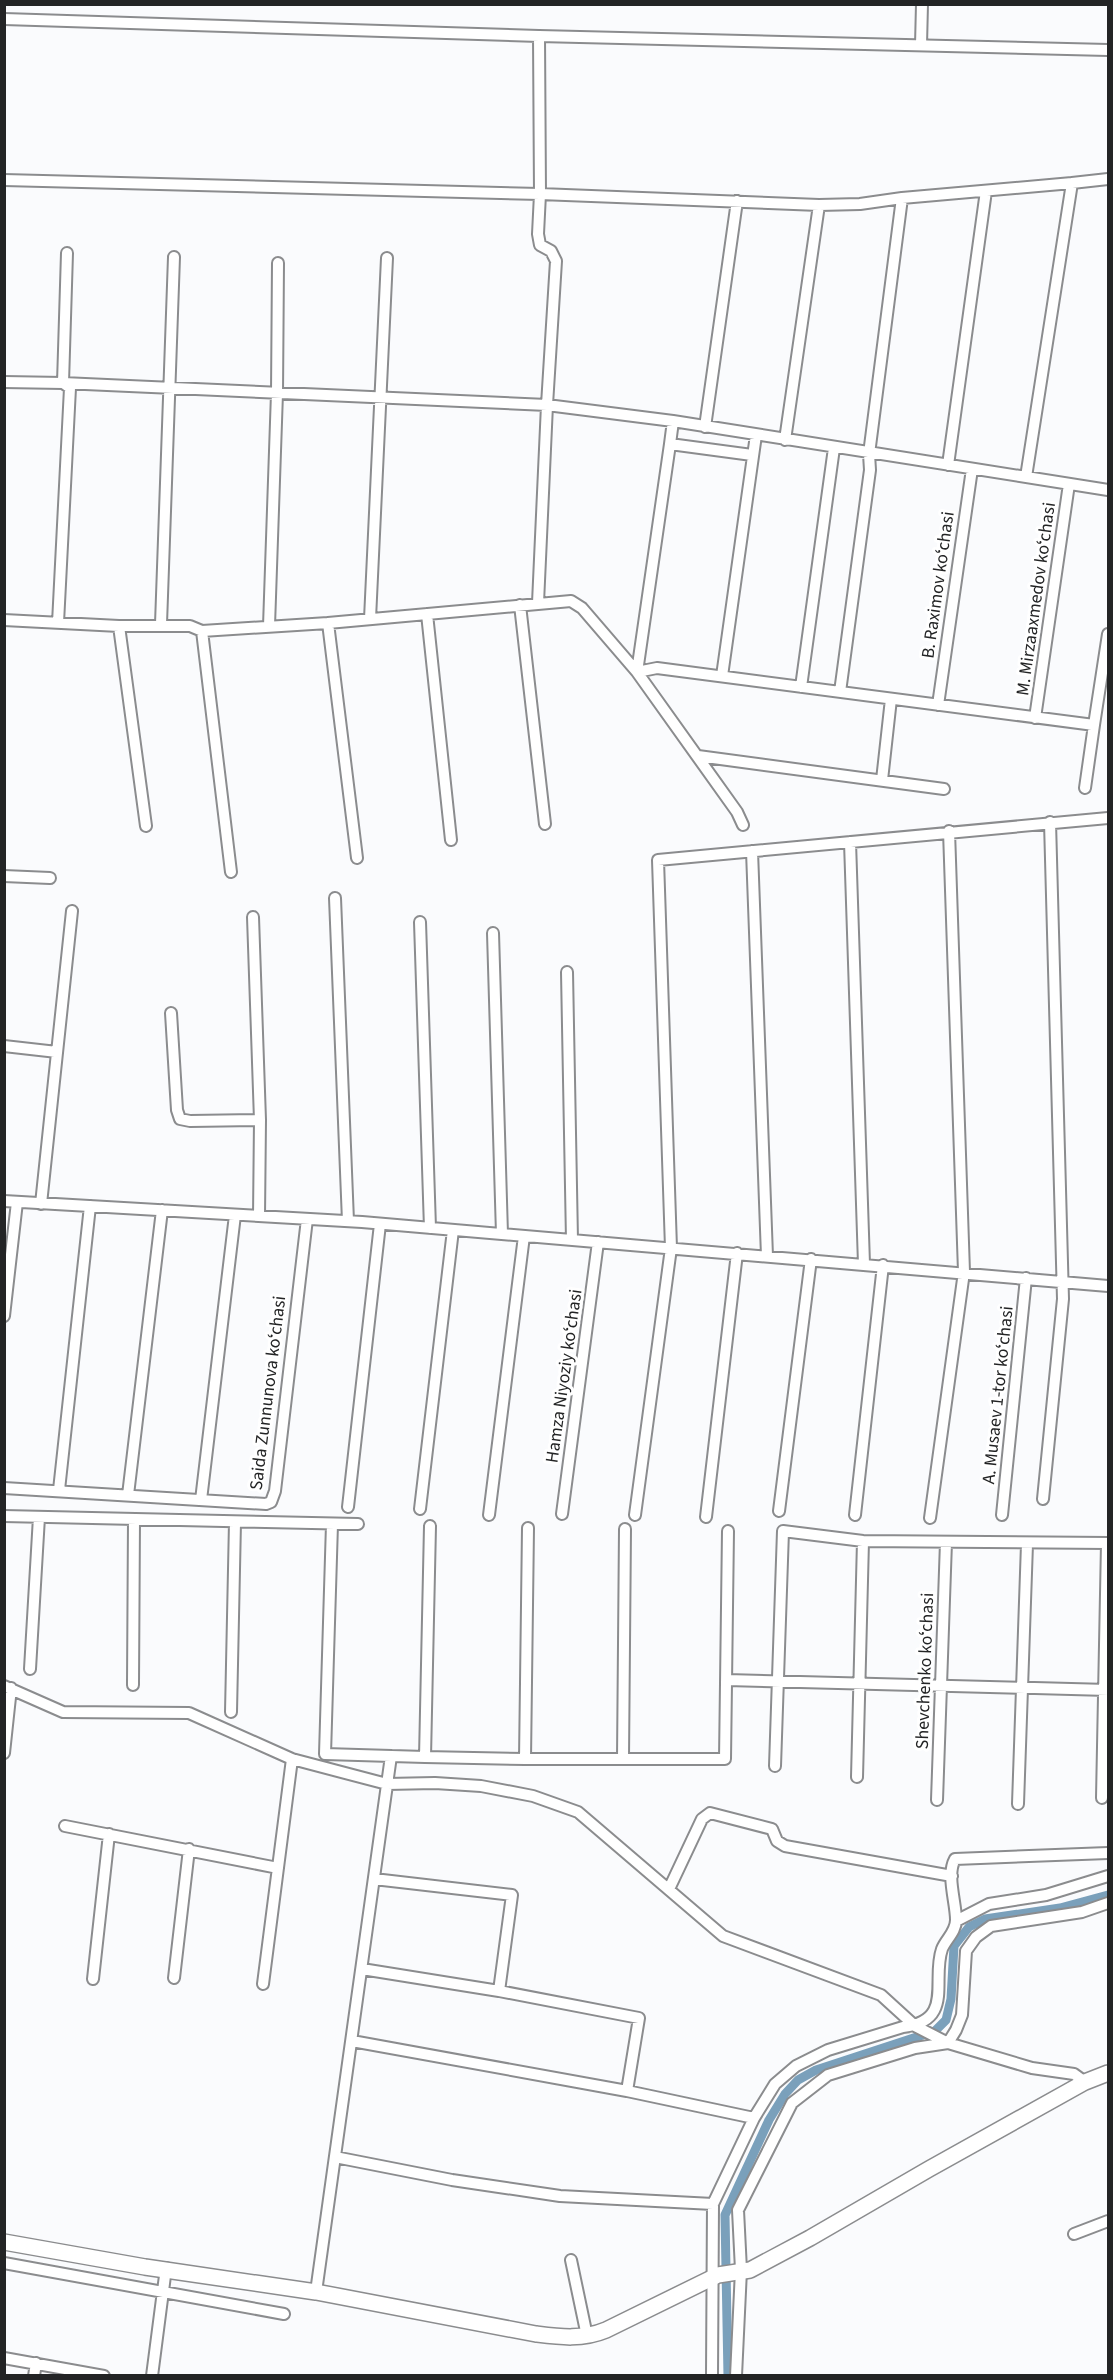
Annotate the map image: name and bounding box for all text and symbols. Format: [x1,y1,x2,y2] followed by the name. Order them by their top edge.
[1010,501,1062,697] street label: M. Mirzaaxmedov koʻchasi
[915,510,961,660] street label: B. Raximov koʻchasi
[539,1288,589,1464] street label: Hamza Niyoziy koʻchasi
[244,1294,292,1492] street label: Saida Zunnunova koʻchasi
[976,1305,1020,1485] street label: A. Musaev 1-tor koʻchasi
[910,1592,940,1750] street label: Shevchenko koʻchasi

